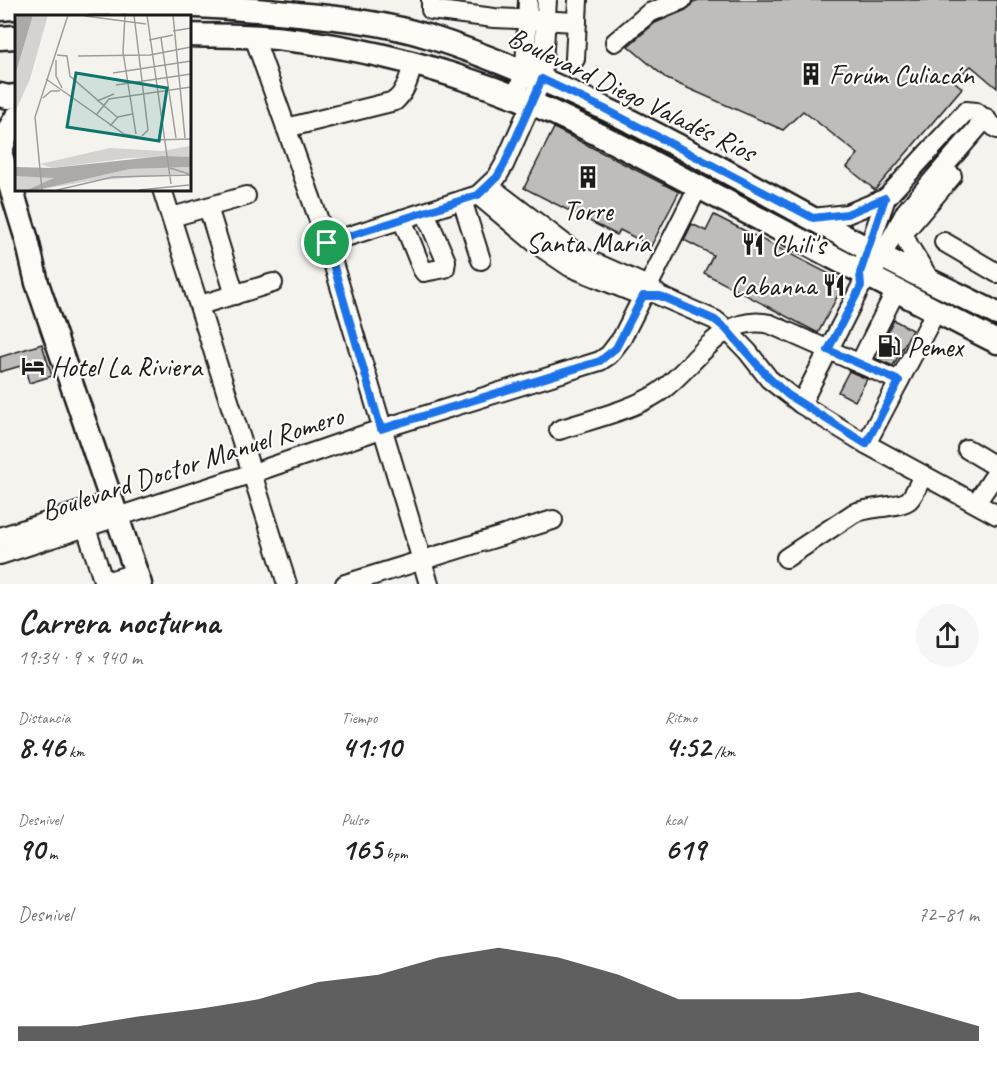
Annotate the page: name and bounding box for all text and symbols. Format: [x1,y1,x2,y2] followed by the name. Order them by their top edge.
[15,15,190,190] inset map
[502,19,764,170] street label: Boulevard Diego Valadés Ríos
[829,57,975,92] place label: Forúm Culiacán
[798,61,824,87] building icon: Forúm Culiacán
[575,164,601,190] building icon: Torre Santa María
[526,193,652,260] place label: Torre Santa María
[301,217,352,268] pin
[310,226,343,259] icon: arrive
[771,227,828,262] place label: Chili's
[740,231,766,257] restaurant icon: Chili's
[730,268,819,303] place label: Cabanna
[821,272,847,298] restaurant icon: Cabanna
[907,329,965,364] place label: Pemex
[876,333,902,359] fuel station icon: Pemex
[51,349,204,384] place label: Hotel La Riviera
[20,353,46,379] hotel icon: Hotel La Riviera
[37,397,349,528] street label: Boulevard Doctor Manuel Romero
[18,601,220,643] text: Carrera nocturna
[916,604,979,667] button: share
[18,645,142,670] text: 19:34 · 9 × 940 m
[18,708,71,728] text: Distancia
[341,708,378,728] text: Tiempo
[665,708,697,728] text: Ritmo
[18,728,65,766] text: 8.46
[341,728,401,766] text: 41:10
[665,728,711,766] text: 4:52
[65,742,85,762] text: km
[711,742,735,762] text: /km
[18,810,61,830] text: Desnivel
[341,810,368,830] text: Pulso
[665,810,686,830] text: kcal
[18,830,45,868] text: 90
[341,830,382,868] text: 165
[665,830,705,868] text: 619
[45,844,57,864] text: m
[382,844,408,864] text: bpm
[18,902,72,927] text: Desnivel
[918,902,979,927] text: 72–81 m

